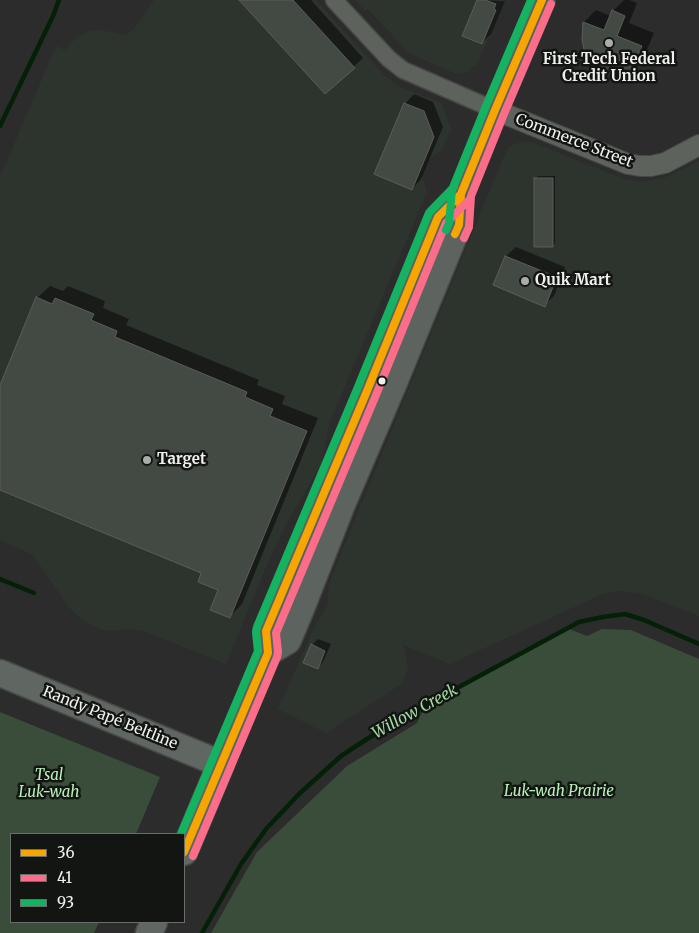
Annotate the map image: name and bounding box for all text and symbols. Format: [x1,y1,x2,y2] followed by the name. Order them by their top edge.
[603,37,615,49] marker: First Tech Federal Credit Union
[543,51,675,86] place label: First Tech Federal Credit Union
[513,110,635,172] street label: Commerce Street
[535,272,611,290] place label: Quik Mart
[519,275,531,287] marker: Quik Mart
[377,376,387,386] unlabelled marker
[157,451,206,469] place label: Target
[141,454,153,466] marker: Target
[369,681,461,743] water label: Willow Creek
[40,683,180,753] street label: Randy Papé Beltline
[18,767,80,802] park label: Tsal Luk-wah
[504,783,614,801] park label: Luk-wah Prairie
[10,833,185,923] legend
[57,843,74,862] text: 36
[57,868,72,887] text: 41
[57,893,74,912] text: 93

